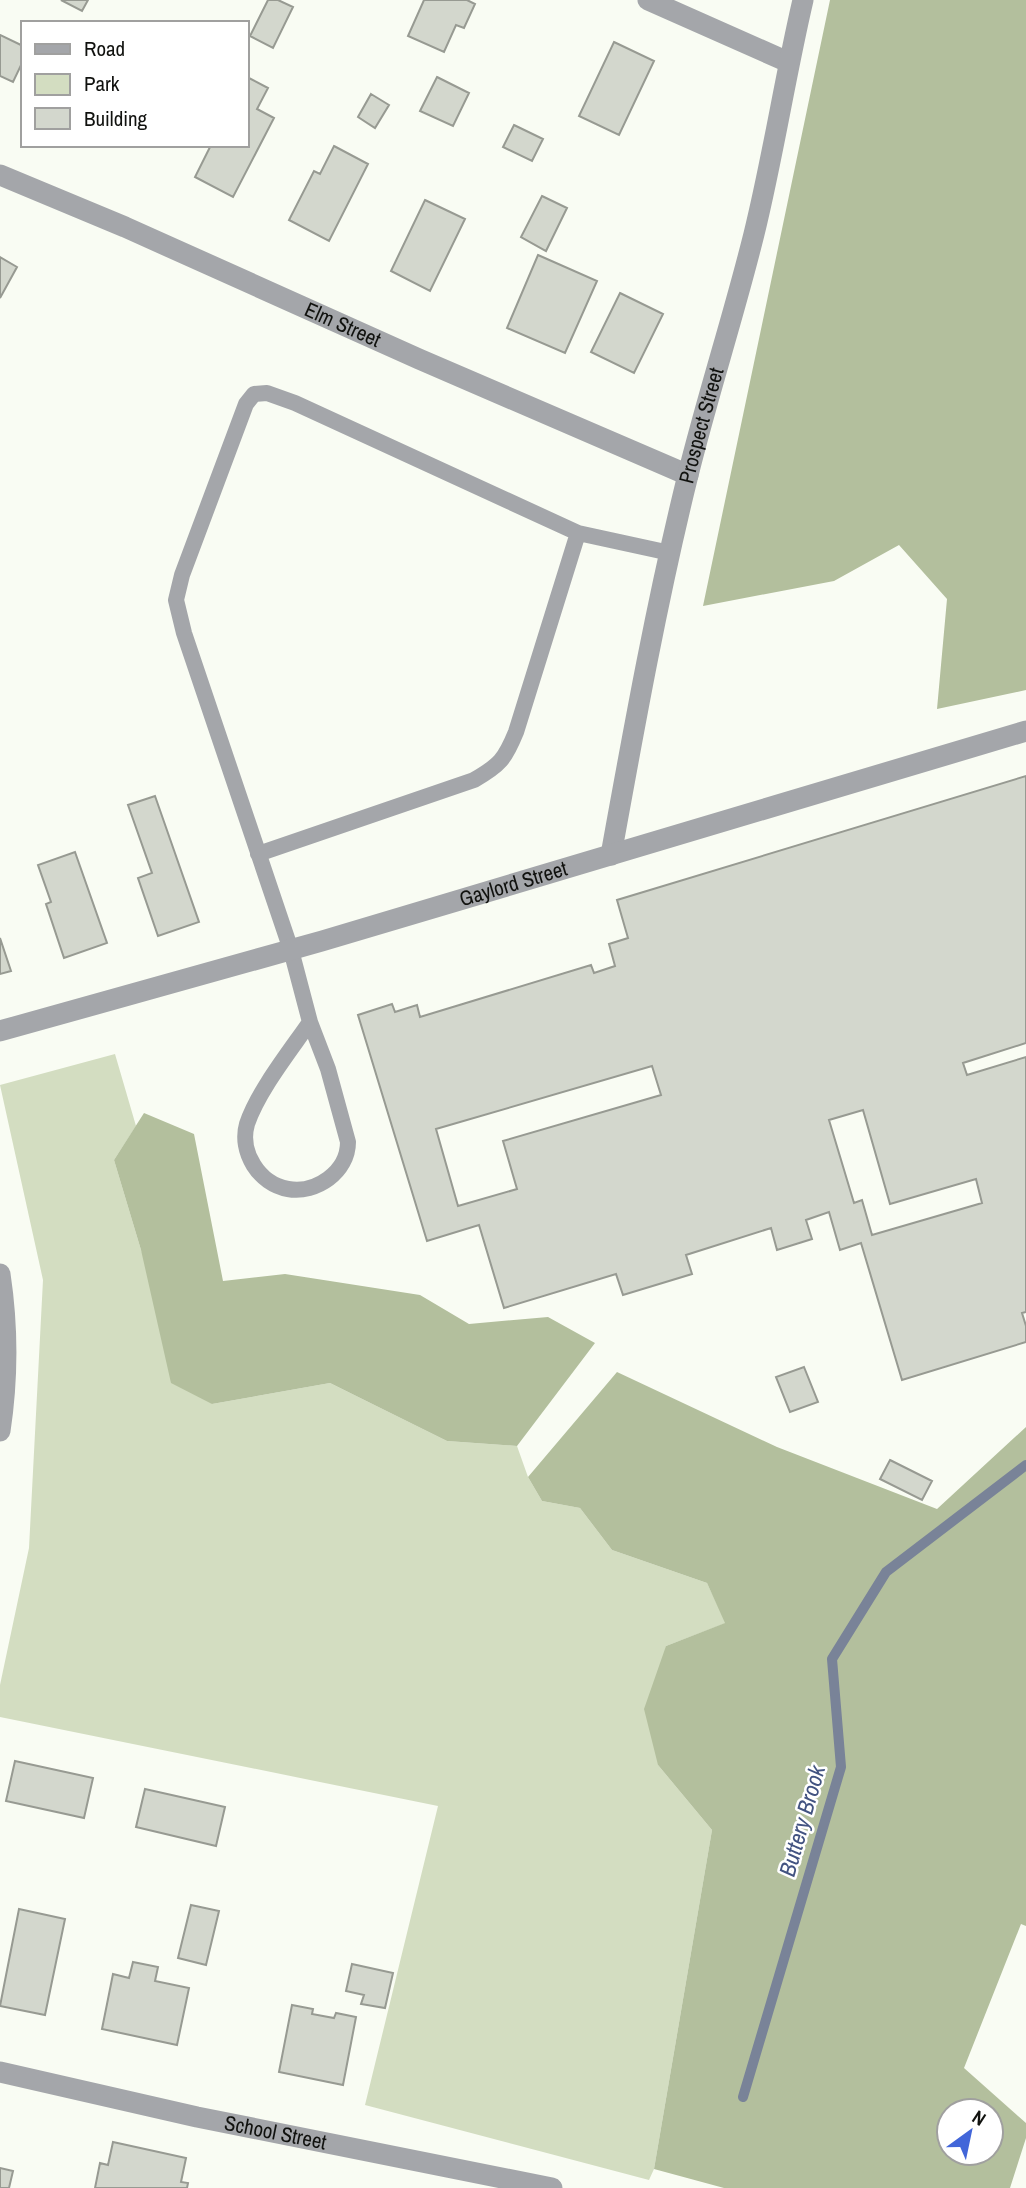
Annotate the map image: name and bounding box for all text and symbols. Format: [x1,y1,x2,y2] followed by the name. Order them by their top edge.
[21,21,248,147] legend
[84,34,125,63] text: Road
[84,69,120,98] text: Park
[84,104,148,133] text: Building
[300,295,386,354] street label: Elm Street
[671,364,731,486] street label: Prospect Street
[456,854,571,913] street label: Gaylord Street
[771,1760,833,1880] water label: Buttery Brook
[935,2097,1005,2167] north arrow
[967,2104,991,2132] text: N
[222,2108,329,2157] street label: School Street

